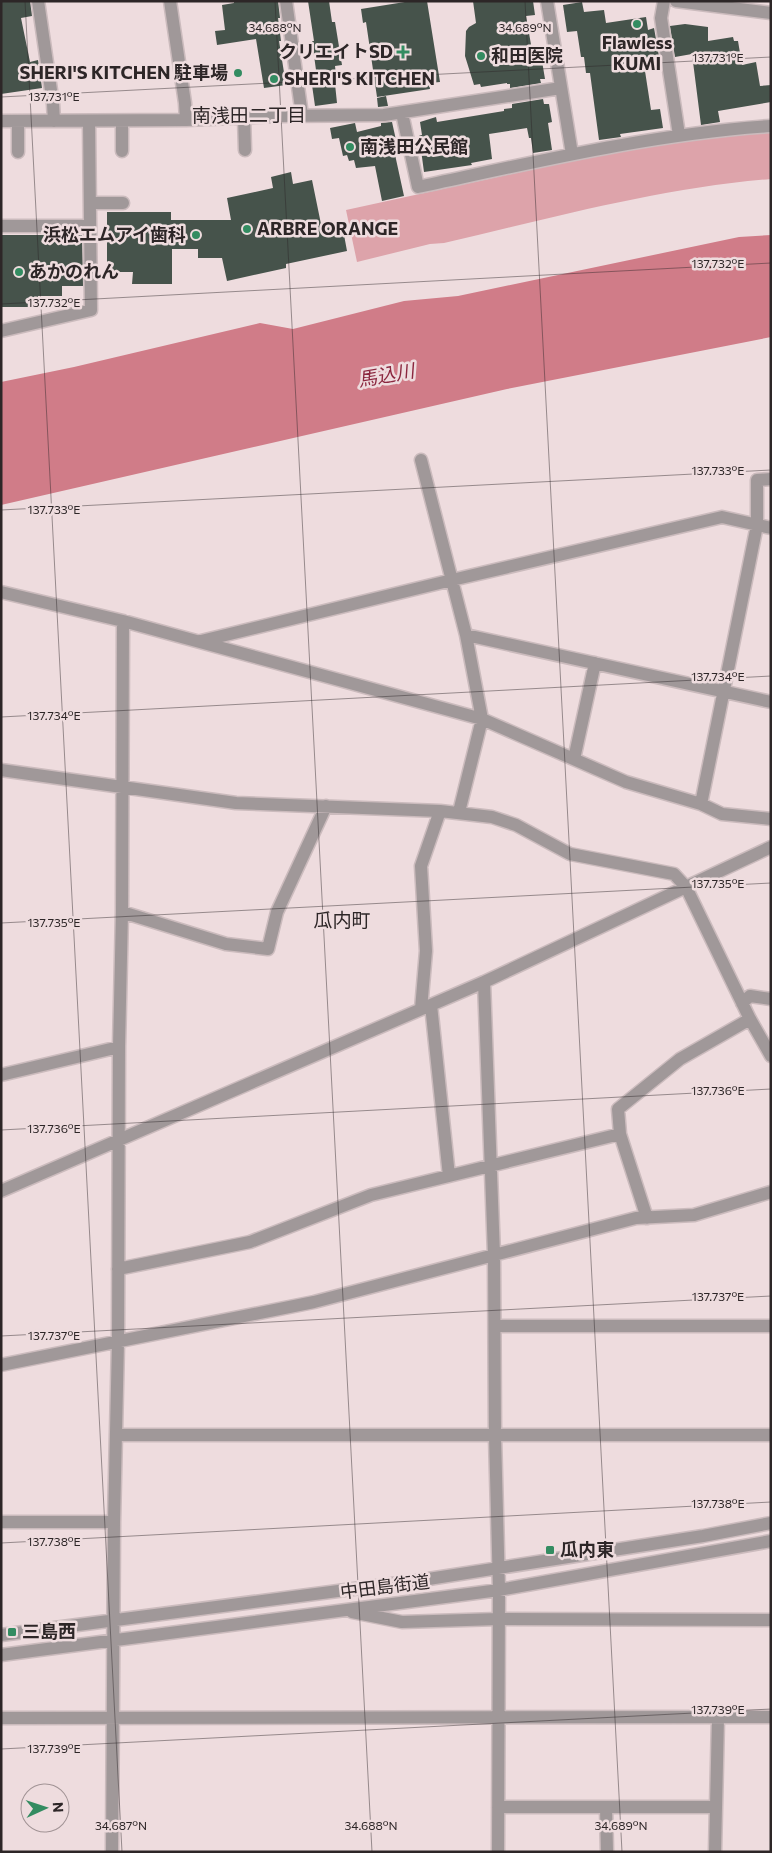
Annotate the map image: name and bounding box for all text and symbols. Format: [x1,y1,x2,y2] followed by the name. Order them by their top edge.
[631,18,643,30] marker: Flawless KUMI
[248,20,302,34] text: 34.688°N
[498,20,552,34] text: 34.689°N
[602,31,672,74] place label: Flawless KUMI
[279,40,393,62] place label: クリエイトSD
[491,44,563,66] place label: 和田医院
[397,46,409,58] marker: クリエイトSD
[475,50,487,62] marker: 和田医院
[692,50,744,64] text: 137.731°E
[20,61,228,83] place label: SHERI'S KITCHEN 駐車場
[232,67,244,79] marker: SHERI'S KITCHEN 駐車場
[284,67,435,89] place label: SHERI'S KITCHEN
[268,73,280,85] marker: SHERI'S KITCHEN
[28,89,80,103] text: 137.731°E
[192,103,306,126] district label: 南浅田二丁目
[360,135,468,157] place label: 南浅田公民館
[344,141,356,153] marker: 南浅田公民館
[257,217,398,239] place label: ARBRE ORANGE
[43,223,186,245] place label: 浜松エムアイ歯科
[241,223,253,235] marker: ARBRE ORANGE
[190,229,202,241] marker: 浜松エムアイ歯科
[692,256,744,270] text: 137.732°E
[29,260,119,282] place label: あかのれん
[13,266,25,278] marker: あかのれん
[28,295,80,309] text: 137.732°E
[356,358,418,391] water label: 馬込川
[692,463,744,477] text: 137.733°E
[28,502,80,516] text: 137.733°E
[691,669,745,683] text: 137.734°E
[27,708,81,722] text: 137.734°E
[691,876,745,890] text: 137.735°E
[313,908,371,931] district label: 瓜内町
[27,915,81,929] text: 137.735°E
[691,1083,745,1097] text: 137.736°E
[27,1121,81,1135] text: 137.736°E
[692,1289,744,1303] text: 137.737°E
[28,1328,80,1342] text: 137.737°E
[691,1496,745,1510] text: 137.738°E
[27,1534,81,1548] text: 137.738°E
[560,1538,614,1560] place label: 瓜内東
[544,1544,556,1556] marker: 瓜内東
[339,1570,431,1602] street label: 中田島街道
[22,1620,76,1642] place label: 三島西
[6,1626,18,1638] marker: 三島西
[691,1702,745,1716] text: 137.739°E
[27,1741,81,1755] text: 137.739°E
[20,1783,70,1833] north arrow
[50,1802,67,1813] text: N
[95,1818,147,1832] text: 34.687°N
[344,1818,398,1832] text: 34.688°N
[594,1818,648,1832] text: 34.689°N

